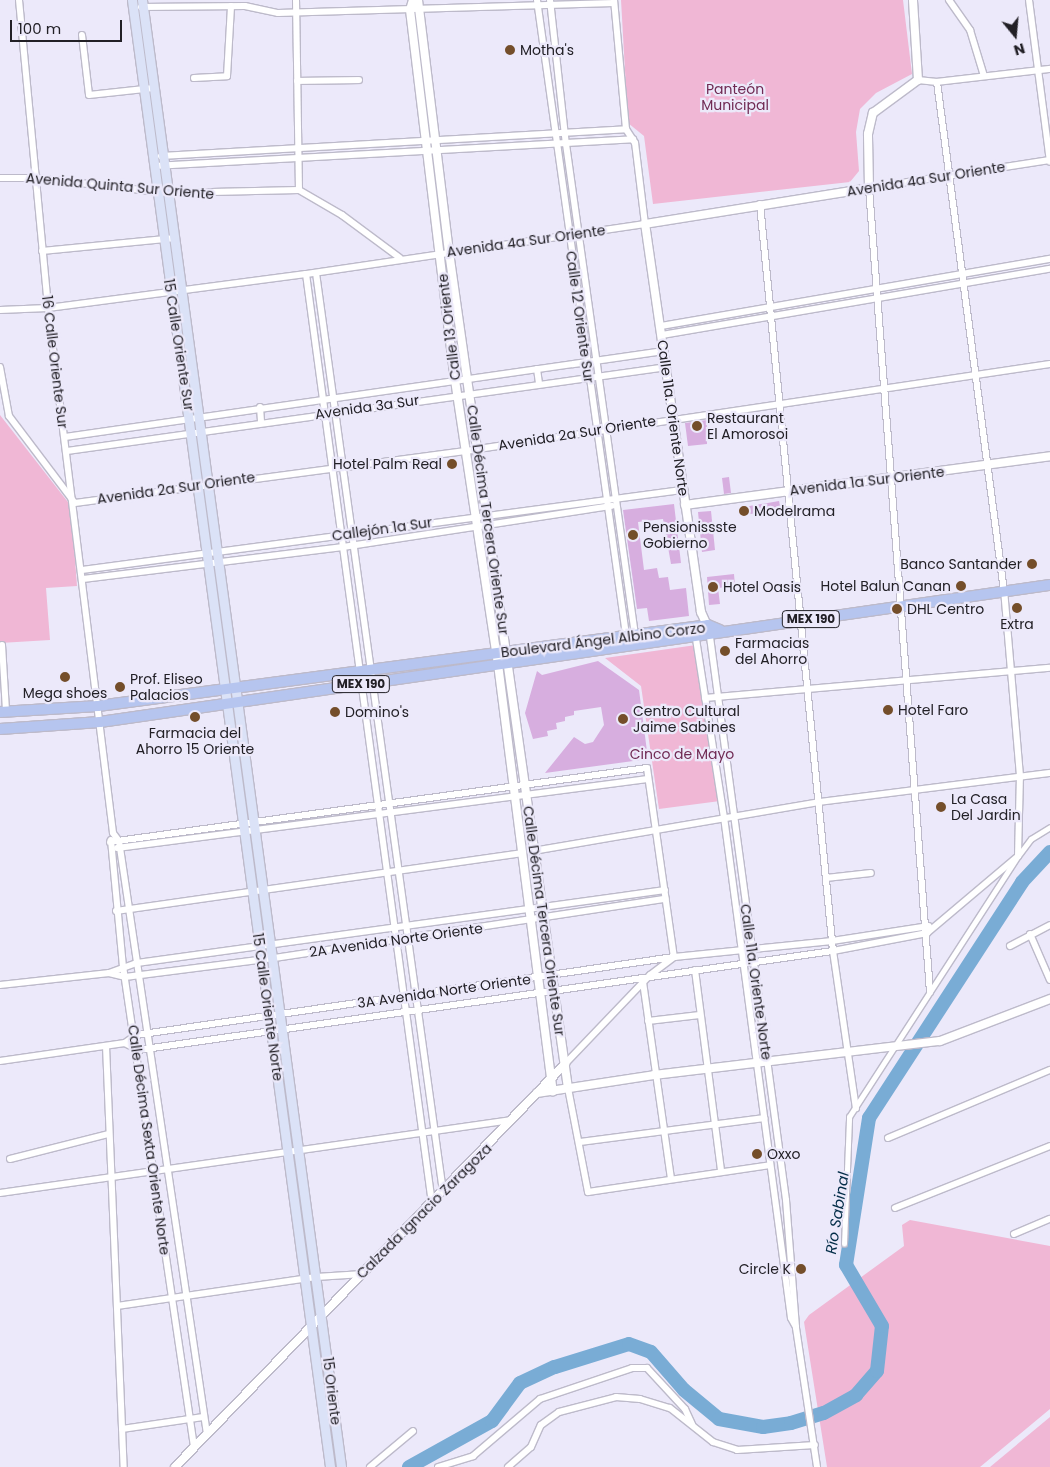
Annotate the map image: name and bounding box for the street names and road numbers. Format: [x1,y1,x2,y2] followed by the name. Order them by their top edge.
[846,158,1006,200] street label: Avenida 4a Sur Oriente
[25,169,215,203] street label: Avenida Quinta Sur Oriente
[445,222,607,260] street label: Avenida 4a Sur Oriente
[562,250,598,384] street label: Calle 12 Oriente Sur
[434,273,464,381] street label: Calle 13 Oriente
[160,278,198,412] street label: 15 Calle Oriente Sur
[39,295,71,429] street label: 16 Calle Oriente Sur
[654,339,692,497] street label: Calle 11a. Oriente Norte
[314,391,420,423] street label: Avenida 3a Sur
[464,404,512,636] street label: Calle Décima Tercera Oriente Sur
[497,412,657,454] street label: Avenida 2a Sur Oriente
[789,463,945,499] street label: Avenida 1a Sur Oriente
[96,469,256,507] street label: Avenida 2a Sur Oriente
[331,514,433,544] street label: Callejón 1a Sur
[781,610,841,628] road number: MEX 190
[500,619,706,661] street label: Boulevard Ángel Albino Corzo
[331,674,391,694] road number: MEX 190
[520,805,568,1037] street label: Calle Décima Tercera Oriente Sur
[737,903,775,1061] street label: Calle 11a. Oriente Norte
[308,920,484,960] street label: 2A Avenida Norte Oriente
[249,932,287,1082] street label: 15 Calle Oriente Norte
[356,970,532,1012] street label: 3A Avenida Norte Oriente
[125,1024,173,1256] street label: Calle Décima Sexta Oriente Norte
[353,1140,495,1282] street label: Calzada Ignacio Zaragoza
[320,1356,344,1426] street label: 15 Oriente

